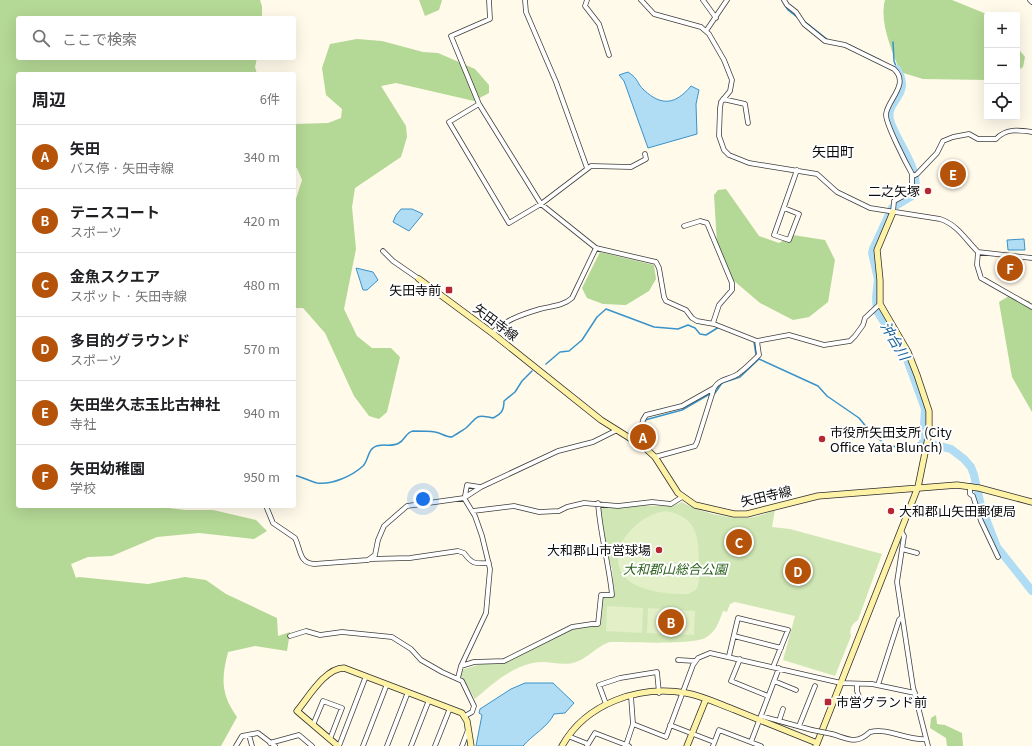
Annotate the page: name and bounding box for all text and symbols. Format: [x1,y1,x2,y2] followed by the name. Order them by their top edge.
[984,12,1020,120] map controls
[984,12,1020,48] button: +
[16,16,296,60] search box
[30,27,52,49] icon: search
[62,28,137,49] text: ここで検索
[984,48,1020,84] button: −
[984,84,1020,120] button: locate
[32,86,66,111] text: 周辺
[260,89,280,108] text: 6件
[70,137,100,158] text: 矢田
[812,141,854,161] district label: 矢田町
[41,147,49,166] text: A
[243,147,280,166] text: 340 m
[70,158,174,177] text: バス停 · 矢田寺線
[940,159,966,189] pin: E
[868,181,920,200] place label: 二之矢塚
[923,186,933,196] marker: 二之矢塚
[70,201,160,222] text: テニスコート
[41,211,49,230] text: B
[243,211,280,230] text: 420 m
[70,222,122,241] text: スポーツ
[997,253,1023,283] pin: F
[70,265,160,286] text: 金魚スクエア
[41,275,49,294] text: C
[243,275,280,294] text: 480 m
[389,280,441,299] place label: 矢田寺前
[444,285,454,295] marker: 矢田寺前
[70,286,187,305] text: スポット · 矢田寺線
[470,298,523,345] street label: 矢田寺線
[876,317,916,365] water label: 沖台川
[70,329,190,350] text: 多目的グラウンド
[40,339,50,358] text: D
[243,339,280,358] text: 570 m
[70,350,122,369] text: スポーツ
[70,393,220,414] text: 矢田坐久志玉比古神社
[41,403,49,422] text: E
[243,403,280,422] text: 940 m
[70,414,96,433] text: 寺社
[630,422,656,452] pin: A
[830,422,952,456] place label: 市役所矢田支所 (City Office Yata Blunch)
[817,434,827,444] marker: 市役所矢田支所 (City Office Yata Blunch)
[70,457,145,478] text: 矢田幼稚園
[41,467,49,486] text: F
[243,467,280,486] text: 950 m
[70,478,96,497] text: 学校
[738,480,793,511] street label: 矢田寺線
[413,489,433,509] your location
[899,501,1016,520] place label: 大和郡山矢田郵便局
[886,506,896,516] marker: 大和郡山矢田郵便局
[726,527,752,557] pin: C
[547,540,651,559] place label: 大和郡山市営球場
[654,545,664,555] marker: 大和郡山市営球場
[785,556,811,586] pin: D
[623,559,729,578] park label: 大和郡山総合公園
[658,607,684,637] pin: B
[836,692,927,711] place label: 市営グランド前
[823,697,833,707] marker: 市営グランド前

